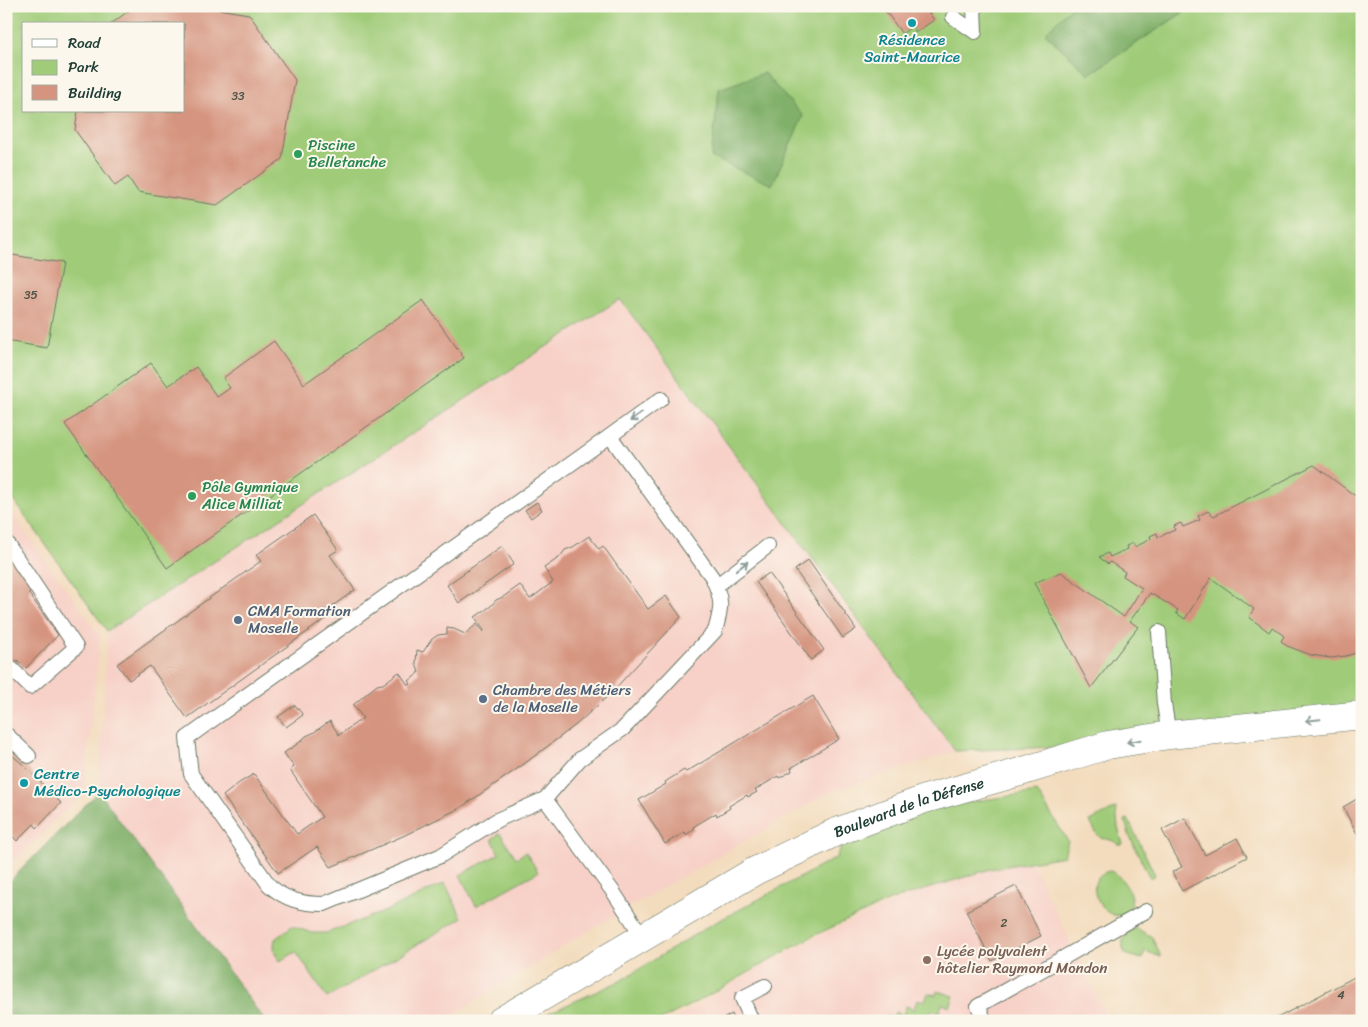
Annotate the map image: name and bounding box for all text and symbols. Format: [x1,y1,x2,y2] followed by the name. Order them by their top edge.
[906,17,918,29] marker: Résidence Saint-Maurice
[22,22,185,112] legend
[864,27,960,70] place label: Résidence Saint-Maurice
[68,30,101,56] text: Road
[68,54,99,80] text: Park
[68,80,122,106] text: Building
[231,85,245,107] house number: 33
[308,132,386,175] place label: Piscine Belletanche
[292,148,304,160] marker: Piscine Belletanche
[24,284,38,306] house number: 35
[629,412,643,422] one-way arrow
[201,474,299,517] place label: Pôle Gymnique Alice Milliat
[186,490,198,502] marker: Pôle Gymnique Alice Milliat
[735,561,749,571] one-way arrow
[248,598,351,641] place label: CMA Formation Moselle
[232,614,244,626] marker: CMA Formation Moselle
[493,677,632,720] place label: Chambre des Métiers de la Moselle
[477,693,489,705] marker: Chambre des Métiers de la Moselle
[1306,715,1322,725] one-way arrow
[1127,736,1143,746] one-way arrow
[34,761,181,804] place label: Centre Médico-Psychologique
[830,770,987,845] street label: Boulevard de la Défense
[18,777,30,789] marker: Centre Médico-Psychologique
[1001,912,1008,934] house number: 2
[936,938,1107,981] place label: Lycée polyvalent hôtelier Raymond Mondon
[921,954,933,966] marker: Lycée polyvalent hôtelier Raymond Mondon
[1337,984,1345,1006] house number: 4

